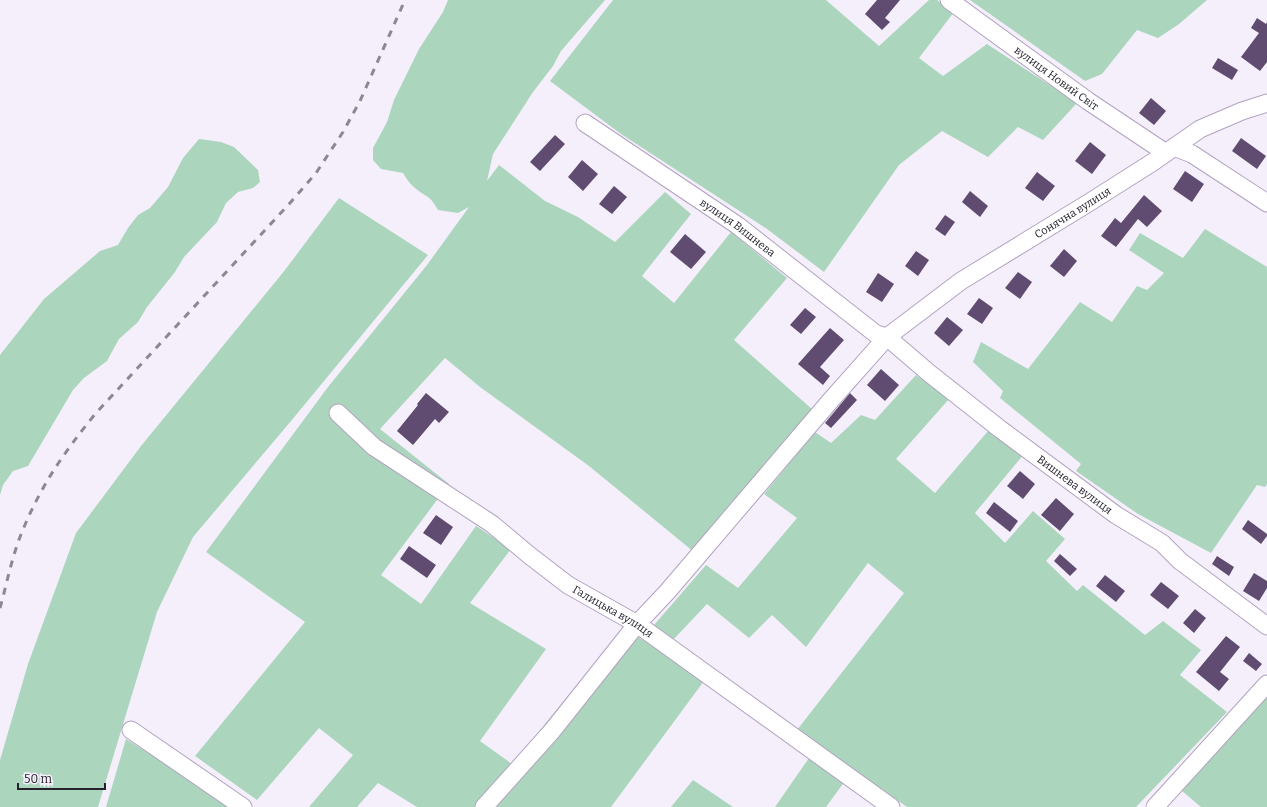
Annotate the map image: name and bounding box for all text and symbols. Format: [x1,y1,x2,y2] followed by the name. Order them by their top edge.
[1012,44,1101,113] street label: вулиця Новий Світ
[1032,184,1113,241] street label: Сонячна вулиця
[697,196,778,260] street label: вулиця Вишнева
[1034,453,1115,517] street label: Вишнева вулиця
[570,583,655,640] street label: Галицька вулиця
[18,765,105,791] scale bar
[24,772,53,786] text: 50 m

